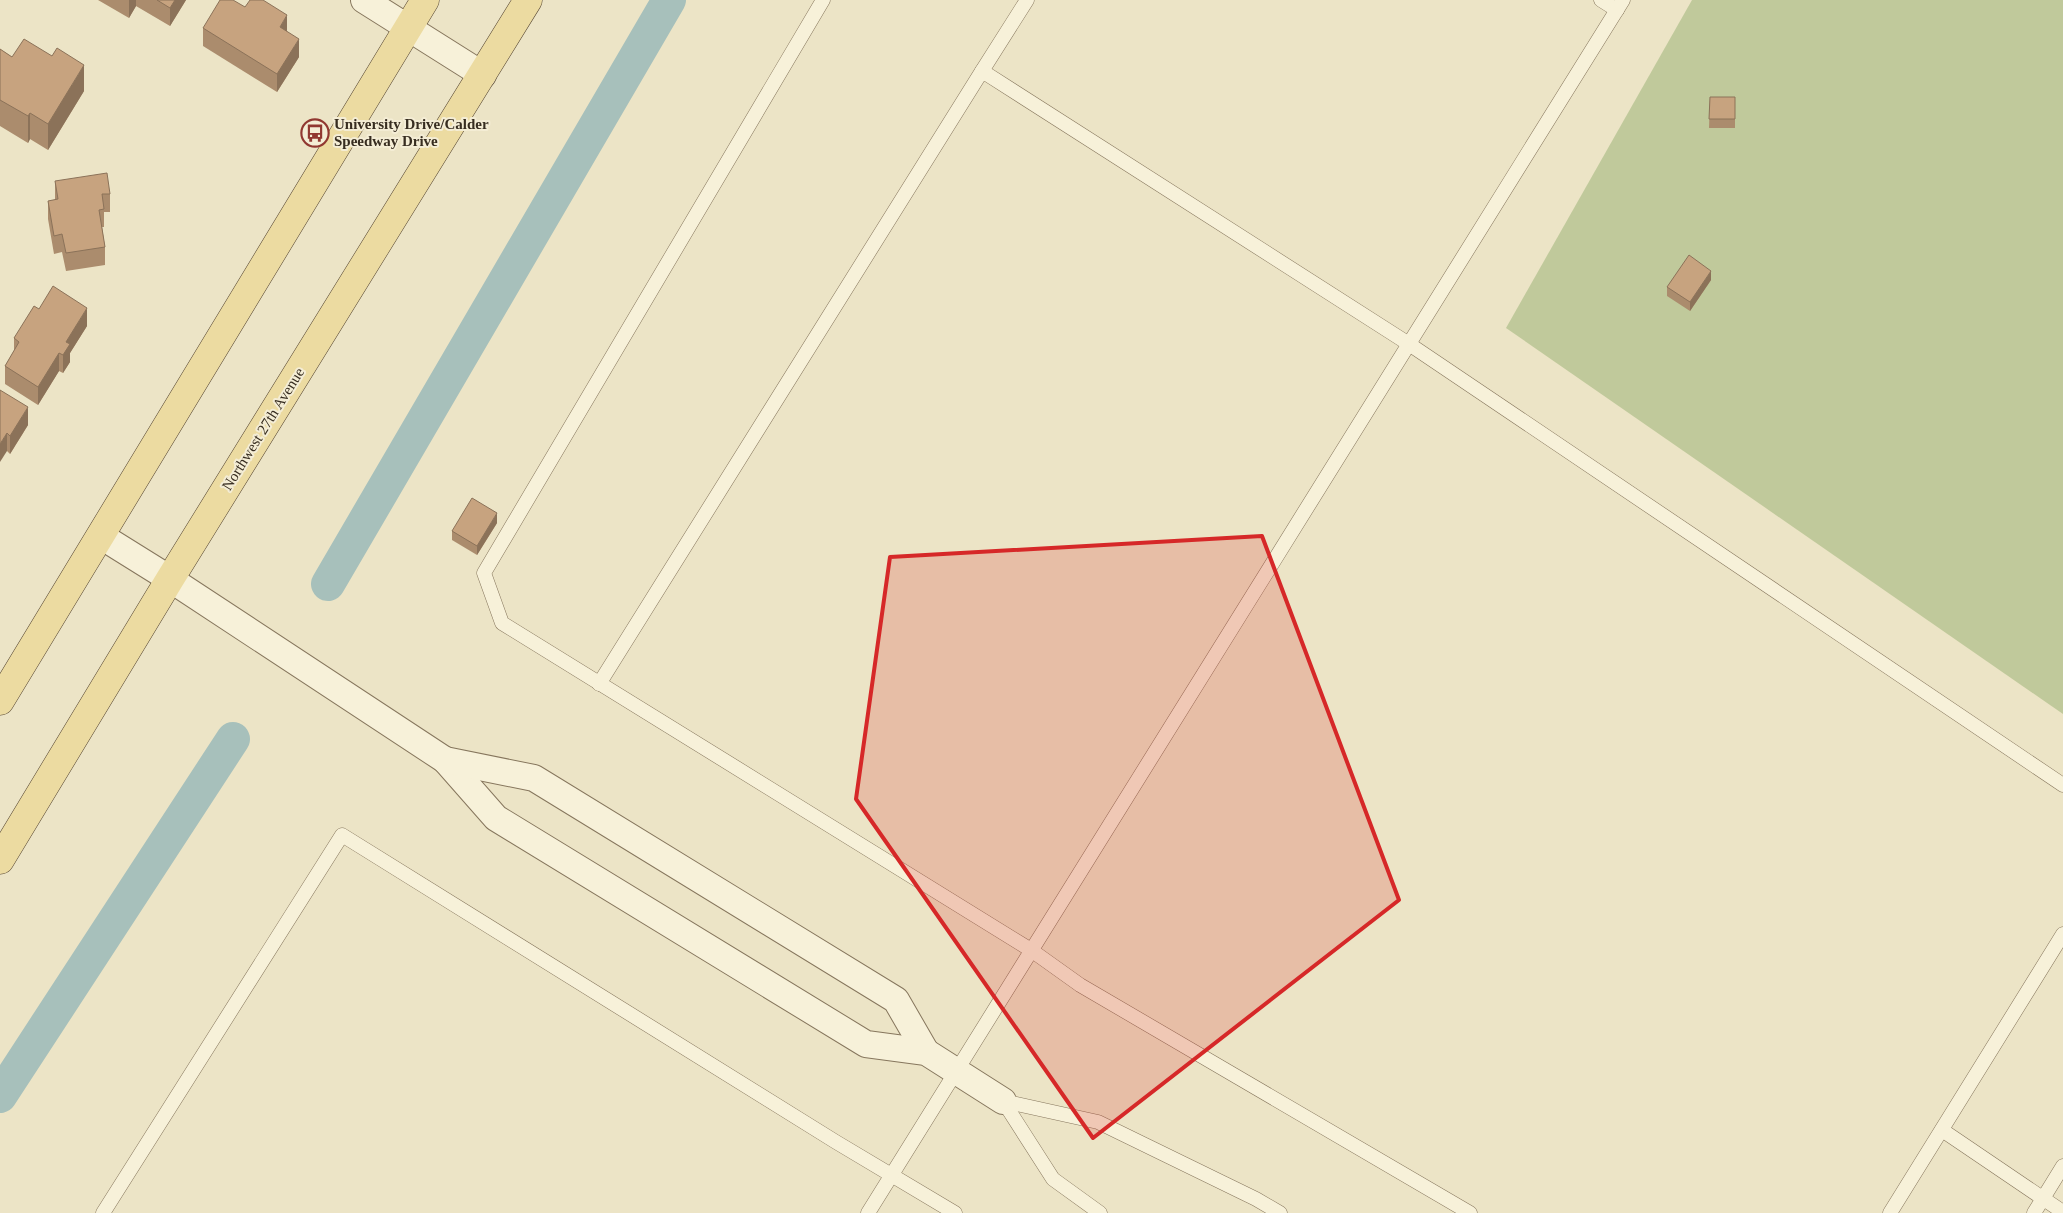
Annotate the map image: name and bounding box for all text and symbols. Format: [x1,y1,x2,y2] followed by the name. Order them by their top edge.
[334,116,489,149] place label: University Drive/Calder Speedway Drive
[300,118,330,148] bus stop icon: University Drive/Calder Speedway Drive
[219,365,307,493] street label: Northwest 27th Avenue

